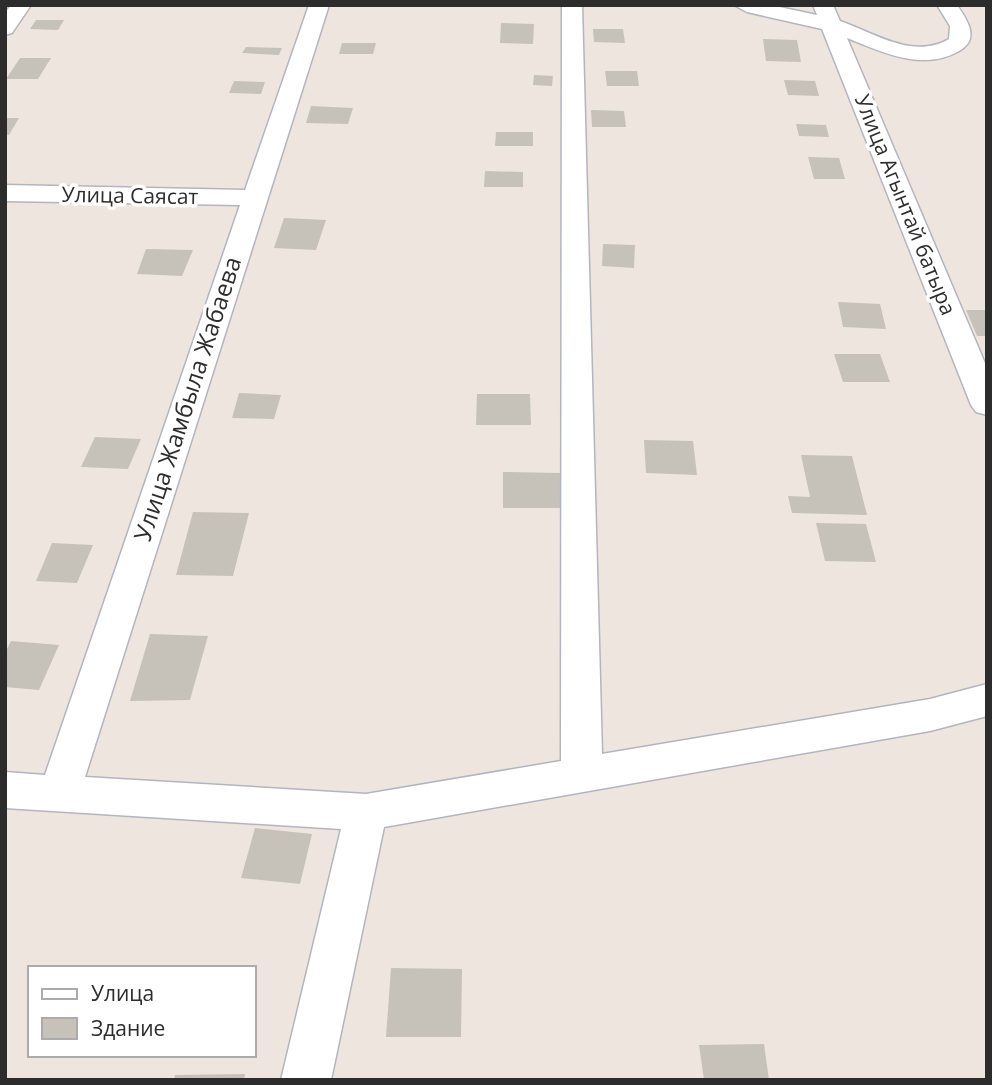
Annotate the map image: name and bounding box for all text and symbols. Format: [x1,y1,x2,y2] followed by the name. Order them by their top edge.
[849,90,963,319] street label: Улица Агынтай батыра
[61,180,199,210] street label: Улица Саясат
[125,252,248,545] street label: Улица Жамбыла Жабаева
[28,966,256,1057] legend
[91,979,154,1007] text: Улица
[91,1014,165,1042] text: Здание

